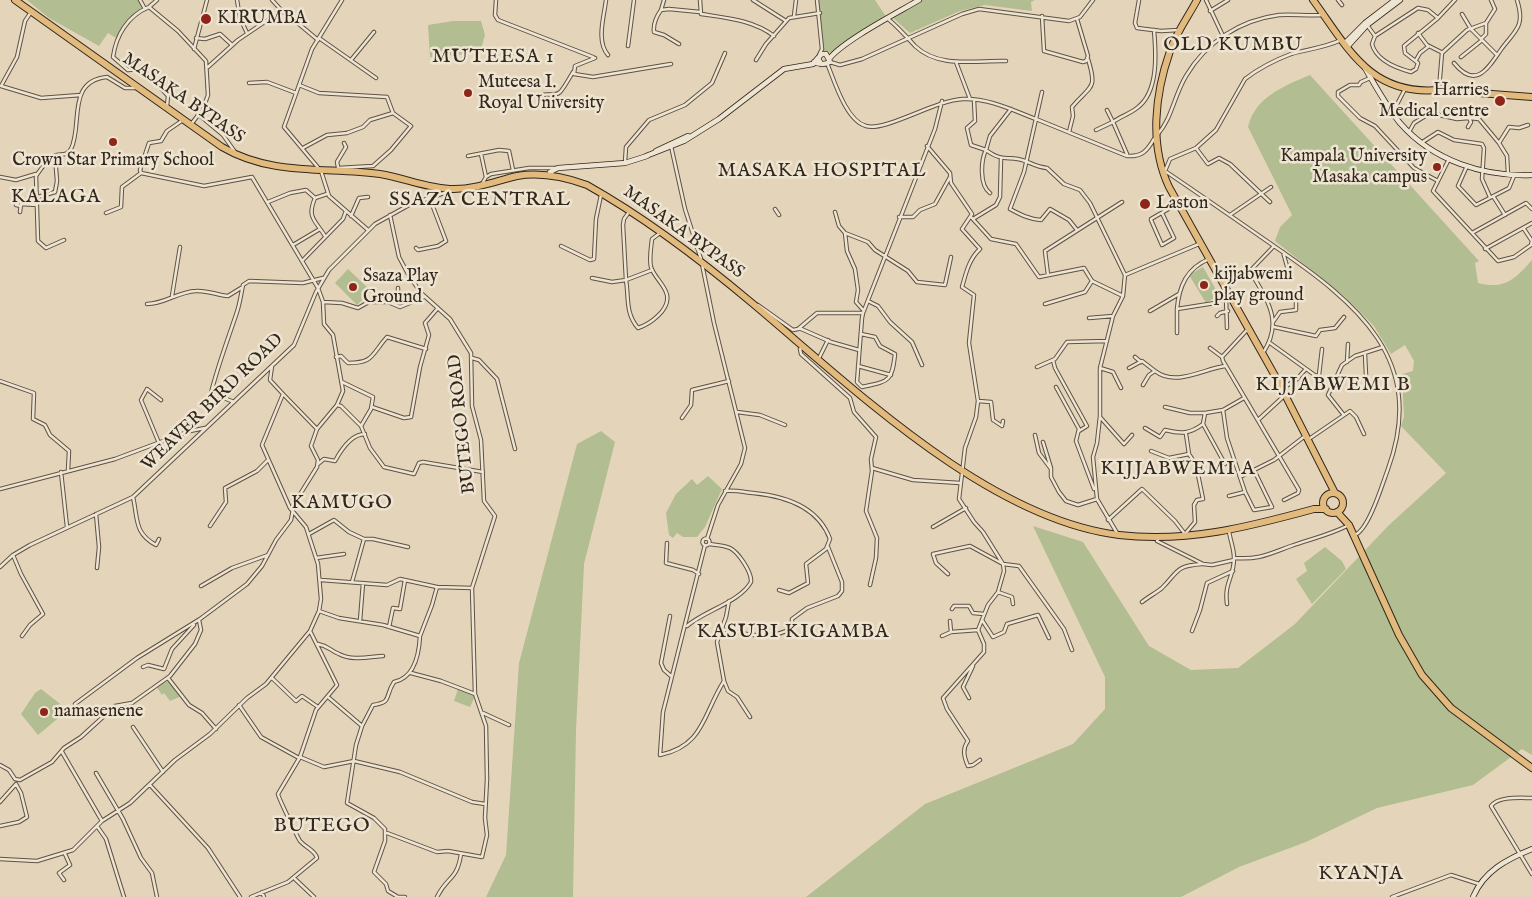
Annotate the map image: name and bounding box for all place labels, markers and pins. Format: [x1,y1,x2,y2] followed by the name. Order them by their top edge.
[217,8,307,30] place label: KIRUMBA
[199,12,213,26] marker: KIRUMBA
[478,72,604,115] place label: Muteesa I. Royal University
[1379,80,1489,122] place label: Harries Medical centre
[462,87,474,99] marker: Muteesa I. Royal University
[1493,94,1507,108] marker: Harries Medical centre
[107,136,119,148] marker: Crown Star Primary School
[1280,146,1427,188] place label: Kampala University Masaka campus
[12,150,214,172] place label: Crown Star Primary School
[1431,161,1443,173] marker: Kampala University Masaka campus
[1156,193,1208,215] place label: Laston
[1138,197,1152,211] marker: Laston
[1214,264,1304,306] place label: kijjabwemi play ground
[363,266,438,308] place label: Ssaza Play Ground
[1198,279,1210,291] marker: kijjabwemi play ground
[347,281,359,293] marker: Ssaza Play Ground
[54,701,143,723] place label: namasenene
[38,706,50,718] marker: namasenene

